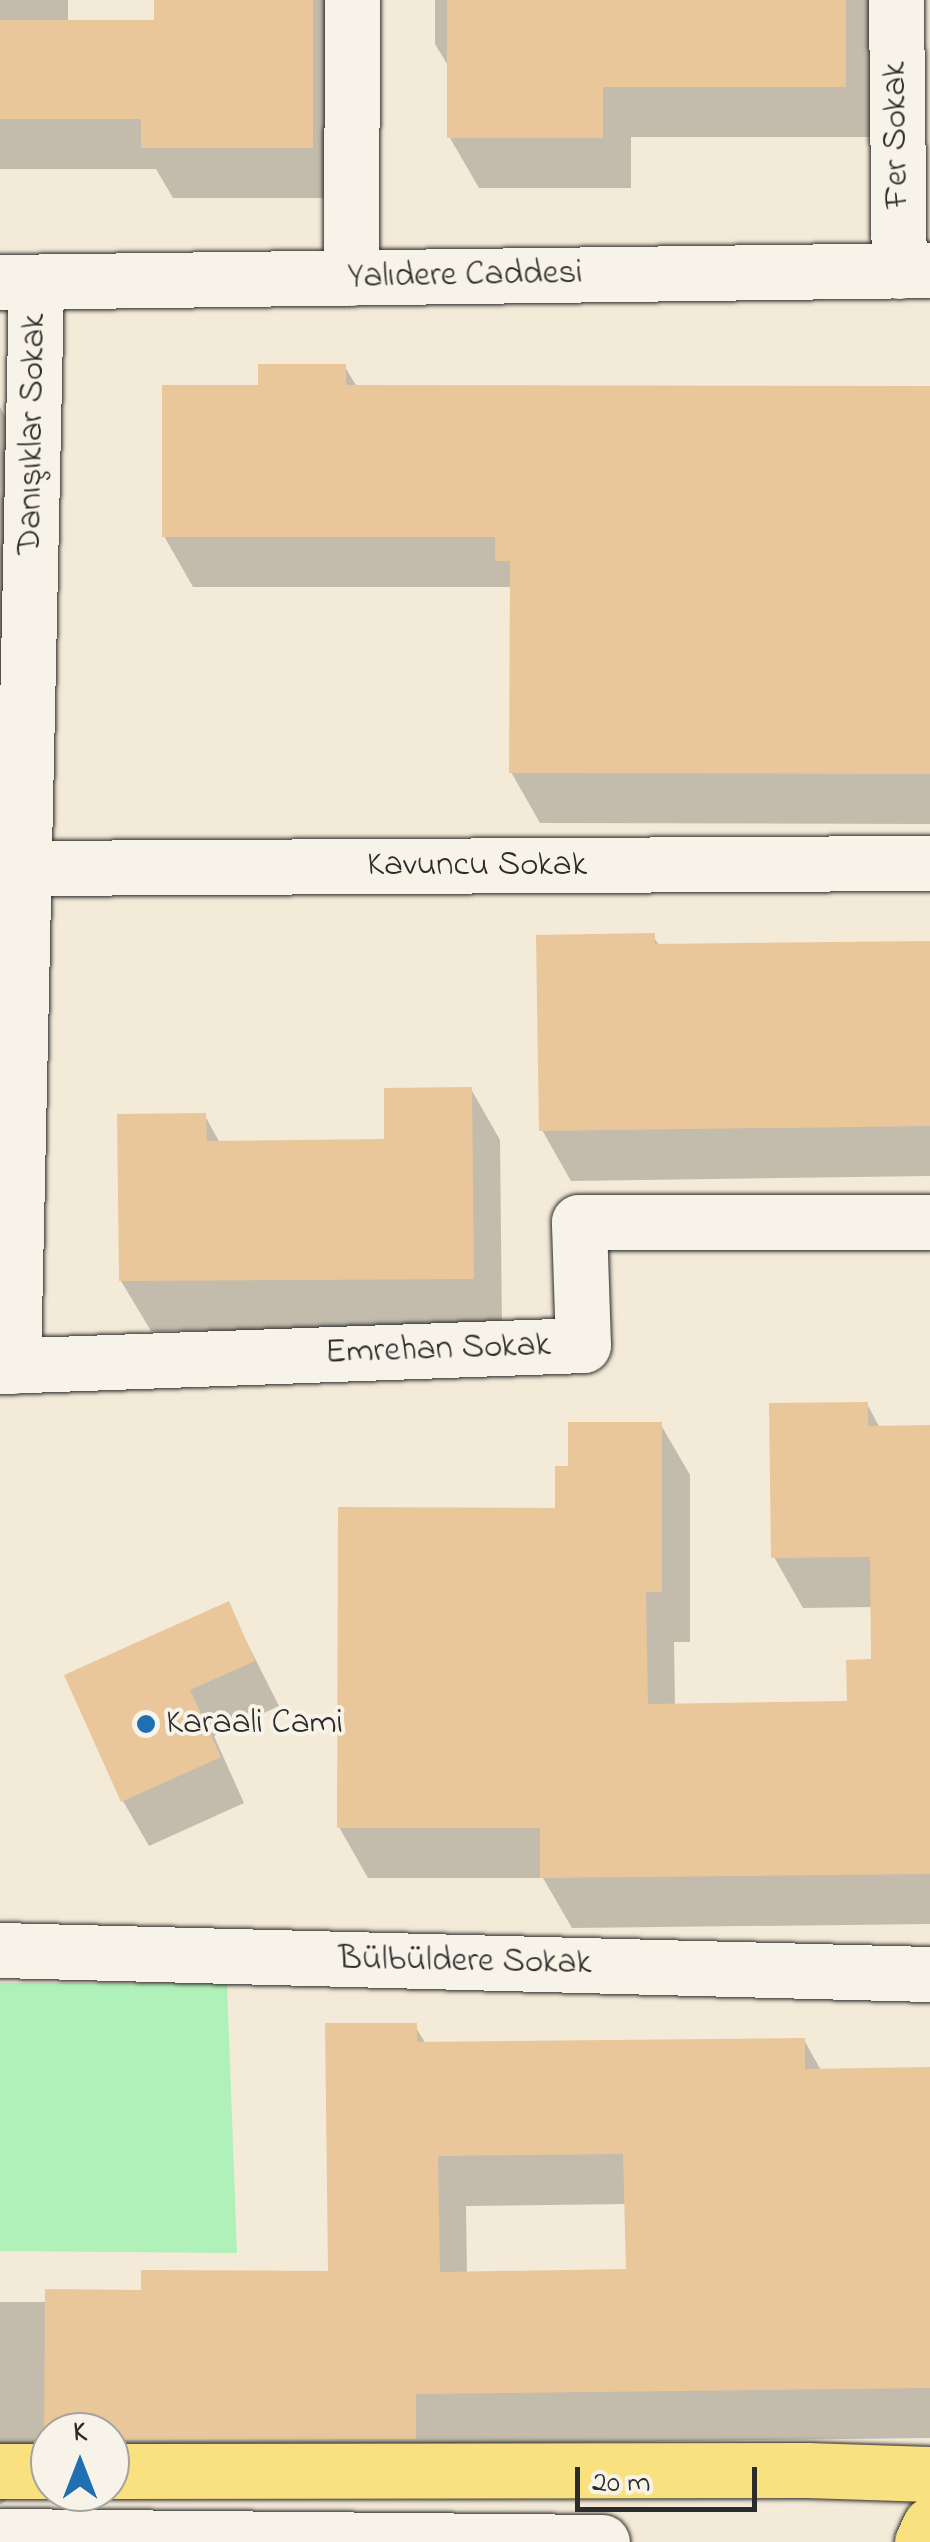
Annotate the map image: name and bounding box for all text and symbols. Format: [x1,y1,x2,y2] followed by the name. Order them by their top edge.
[875,61,919,209] street label: Fer Sokak
[347,253,583,299] street label: Yalıdere Caddesi
[10,313,56,555] street label: Danışıklar Sokak
[367,845,587,887] street label: Kavuncu Sokak
[325,1325,551,1375] street label: Emrehan Sokak
[166,1703,343,1745] place label: Karaali Cami
[135,1713,157,1735] marker: Karaali Cami
[338,1939,592,1985] street label: Bülbüldere Sokak
[30,2412,130,2512] north arrow
[73,2413,87,2454] text: K
[580,2447,762,2509] scale bar
[592,2462,651,2506] text: 20 m

